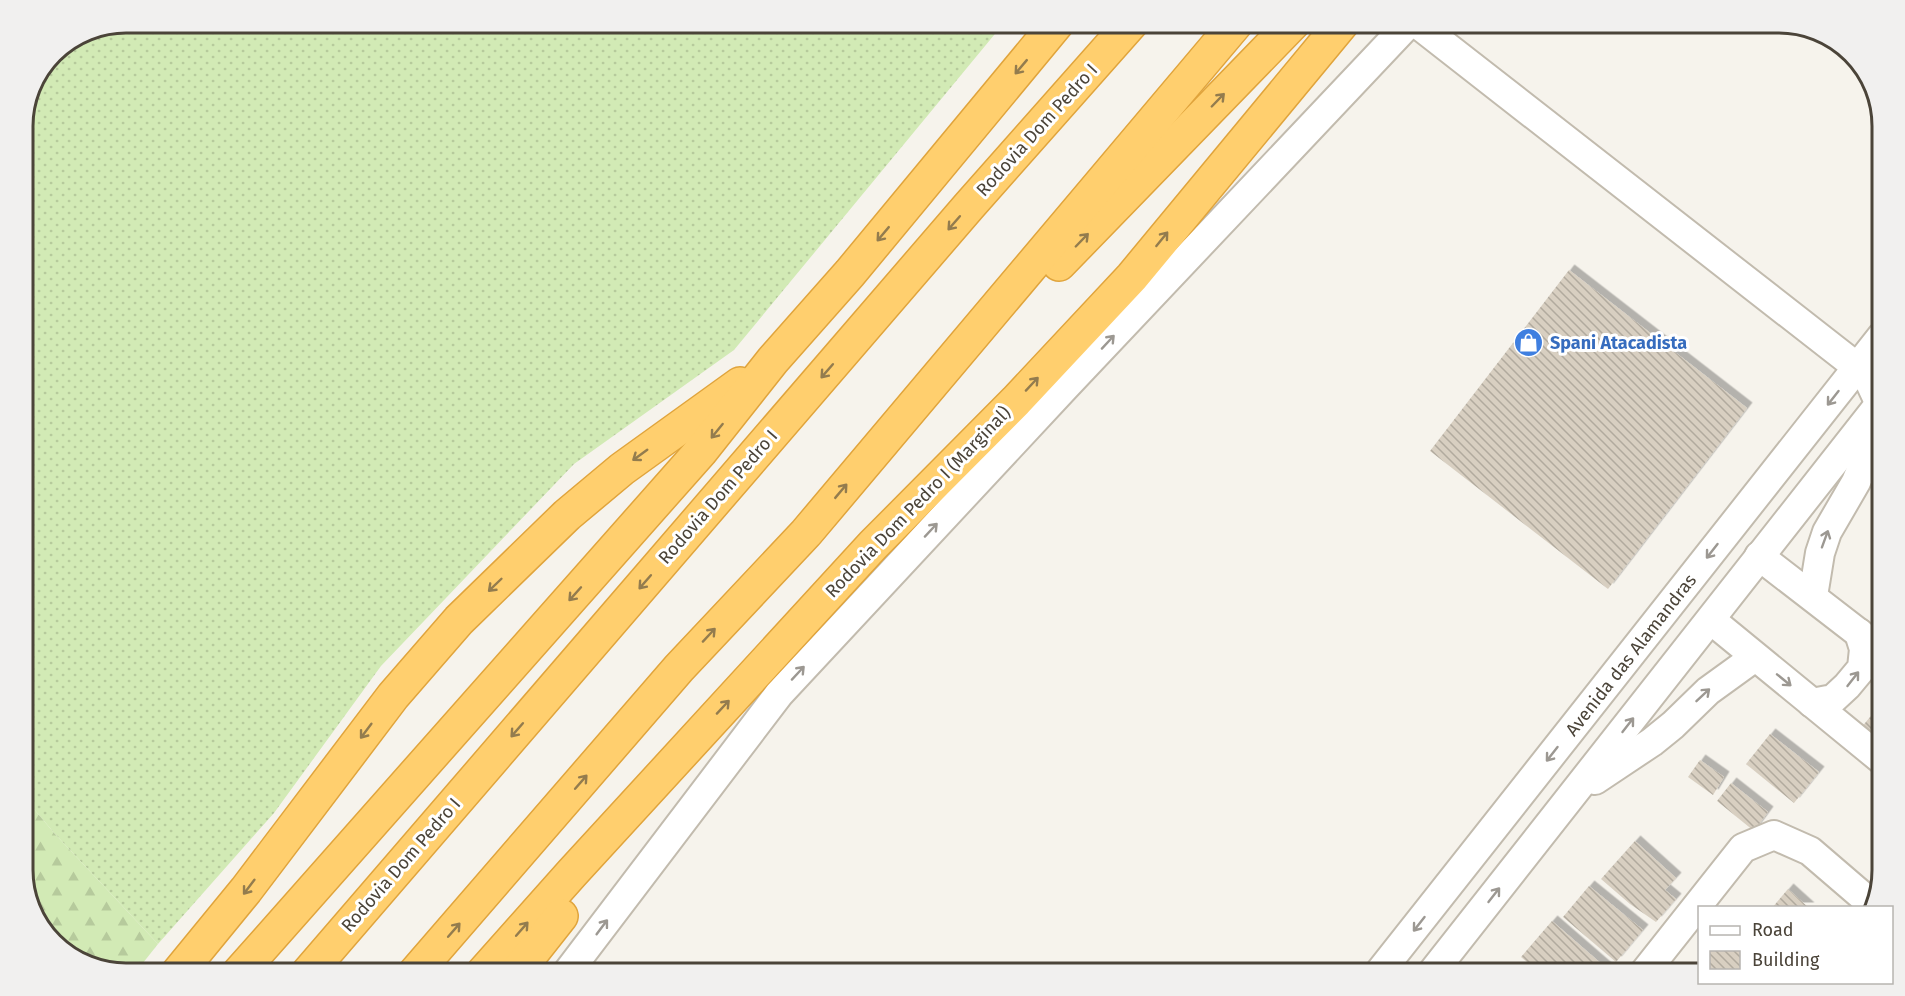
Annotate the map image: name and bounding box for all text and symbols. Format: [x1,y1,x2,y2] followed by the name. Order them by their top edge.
[972,59,1102,201] street label: Rodovia Dom Pedro I
[1015,59,1028,75] one-way arrow
[1211,93,1225,108] one-way arrow
[947,215,961,230] one-way arrow
[877,225,890,241] one-way arrow
[1156,231,1169,247] one-way arrow
[1075,233,1089,248] one-way arrow
[1513,327,1545,359] shop icon: Spani Atacadista
[1550,332,1687,354] place label: Spani Atacadista
[1101,335,1115,350] one-way arrow
[820,363,833,379] one-way arrow
[1024,376,1039,391] one-way arrow
[1826,390,1839,406] one-way arrow
[821,402,1015,602] street label: Rodovia Dom Pedro I (Marginal)
[711,423,724,439] one-way arrow
[654,425,782,569] street label: Rodovia Dom Pedro I
[633,449,649,462] one-way arrow
[834,484,848,499] one-way arrow
[924,523,939,538] one-way arrow
[1821,530,1832,549] one-way arrow
[1706,543,1719,559] one-way arrow
[1561,570,1701,740] street label: Avenida das Alamandras
[638,574,652,590] one-way arrow
[487,578,502,592] one-way arrow
[568,586,582,601] one-way arrow
[702,628,717,643] one-way arrow
[791,666,805,681] one-way arrow
[1846,671,1859,687] one-way arrow
[1776,674,1792,687] one-way arrow
[1696,688,1711,703] one-way arrow
[716,700,731,715] one-way arrow
[1622,717,1635,733] one-way arrow
[511,722,524,738] one-way arrow
[360,723,373,739] one-way arrow
[1546,746,1559,762] one-way arrow
[574,775,588,790] one-way arrow
[337,793,465,937] street label: Rodovia Dom Pedro I
[242,878,255,894] one-way arrow
[1488,887,1501,903] one-way arrow
[1698,906,1893,984] legend
[1412,915,1425,931] one-way arrow
[596,919,609,935] one-way arrow
[1752,919,1794,941] text: Road
[446,922,460,938] one-way arrow
[515,922,529,937] one-way arrow
[1752,949,1820,971] text: Building

